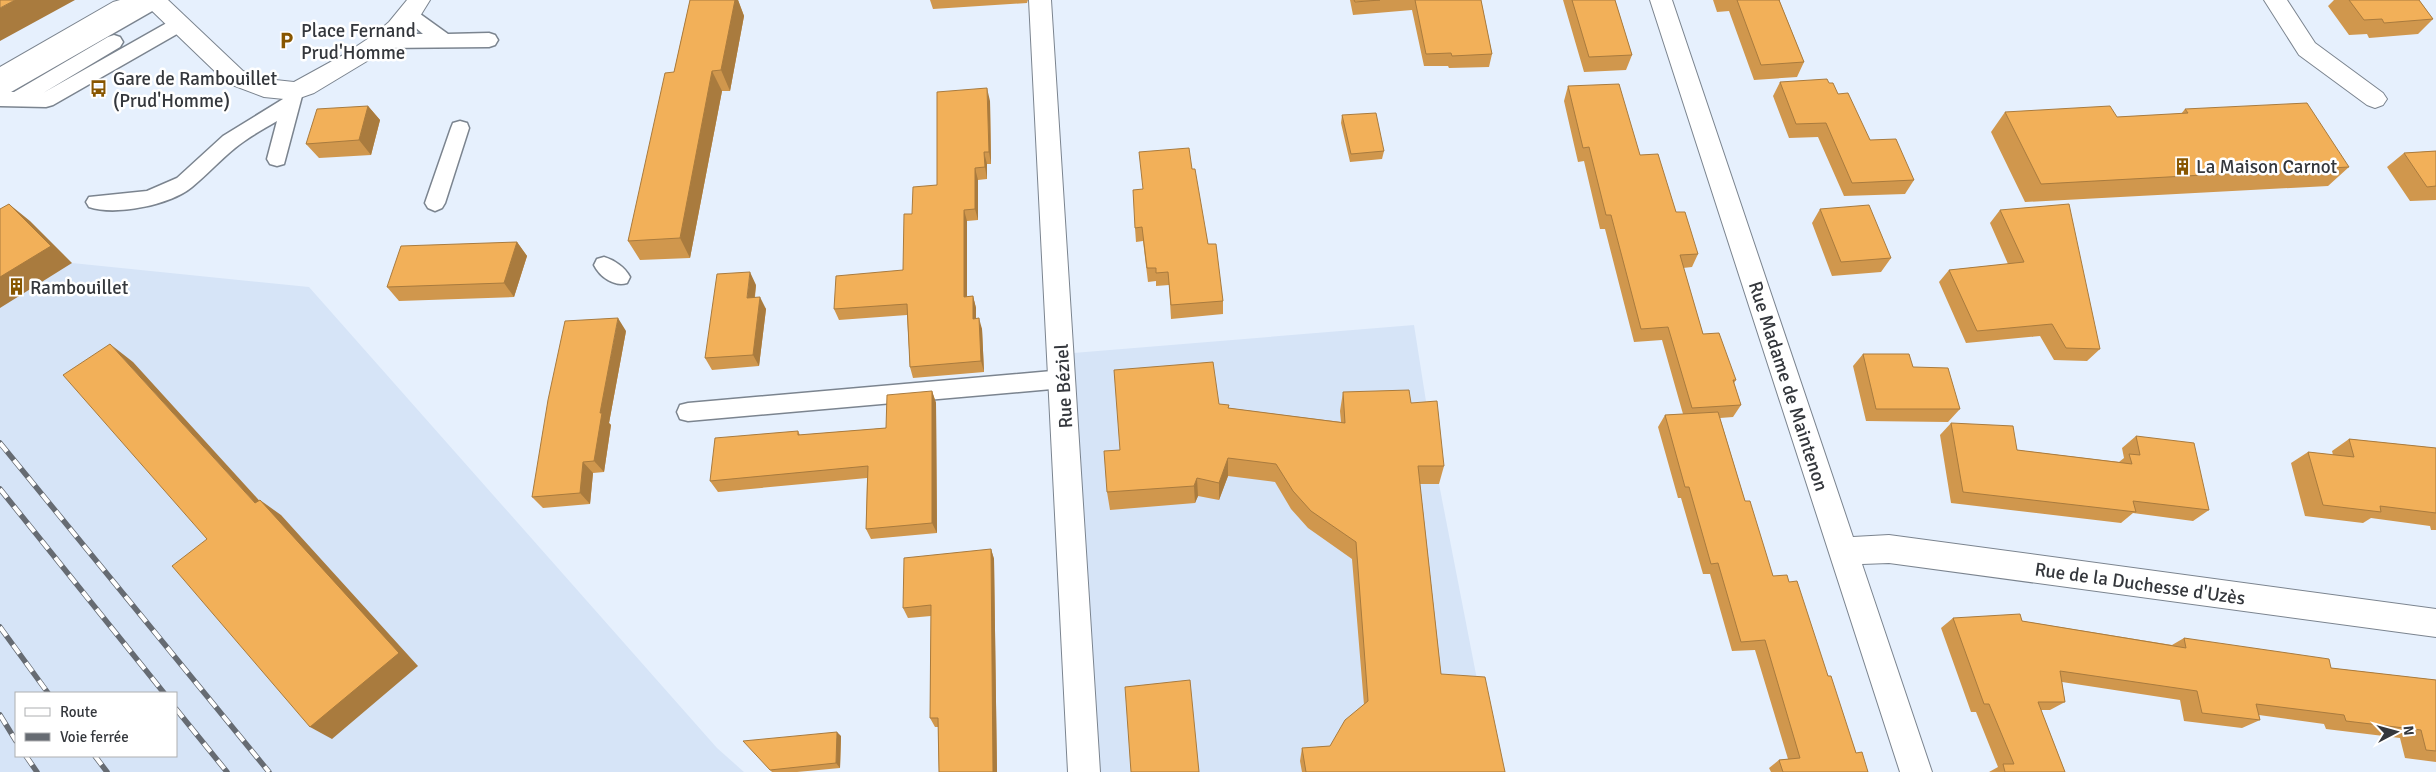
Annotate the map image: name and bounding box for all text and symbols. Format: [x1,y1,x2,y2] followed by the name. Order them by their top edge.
[301,19,416,65] place label: Place Fernand Prud'Homme
[277,31,297,51] parking icon: Place Fernand Prud'Homme
[113,67,278,113] place label: Gare de Rambouillet (Prud'Homme)
[89,79,109,99] bus stop icon: Gare de Rambouillet (Prud'Homme)
[2196,155,2337,179] place label: La Maison Carnot
[2172,156,2192,176] building icon: La Maison Carnot
[30,276,129,300] place label: Rambouillet
[6,277,26,297] building icon: Rambouillet
[1743,278,1833,494] street label: Rue Madame de Maintenon
[1050,343,1078,429] street label: Rue Béziel
[2033,557,2247,611] street label: Rue de la Duchesse d'Uzès
[15,692,178,757] legend
[60,703,97,721] text: Route
[2371,707,2421,757] north arrow
[2399,725,2417,736] text: N
[60,728,129,746] text: Voie ferrée

